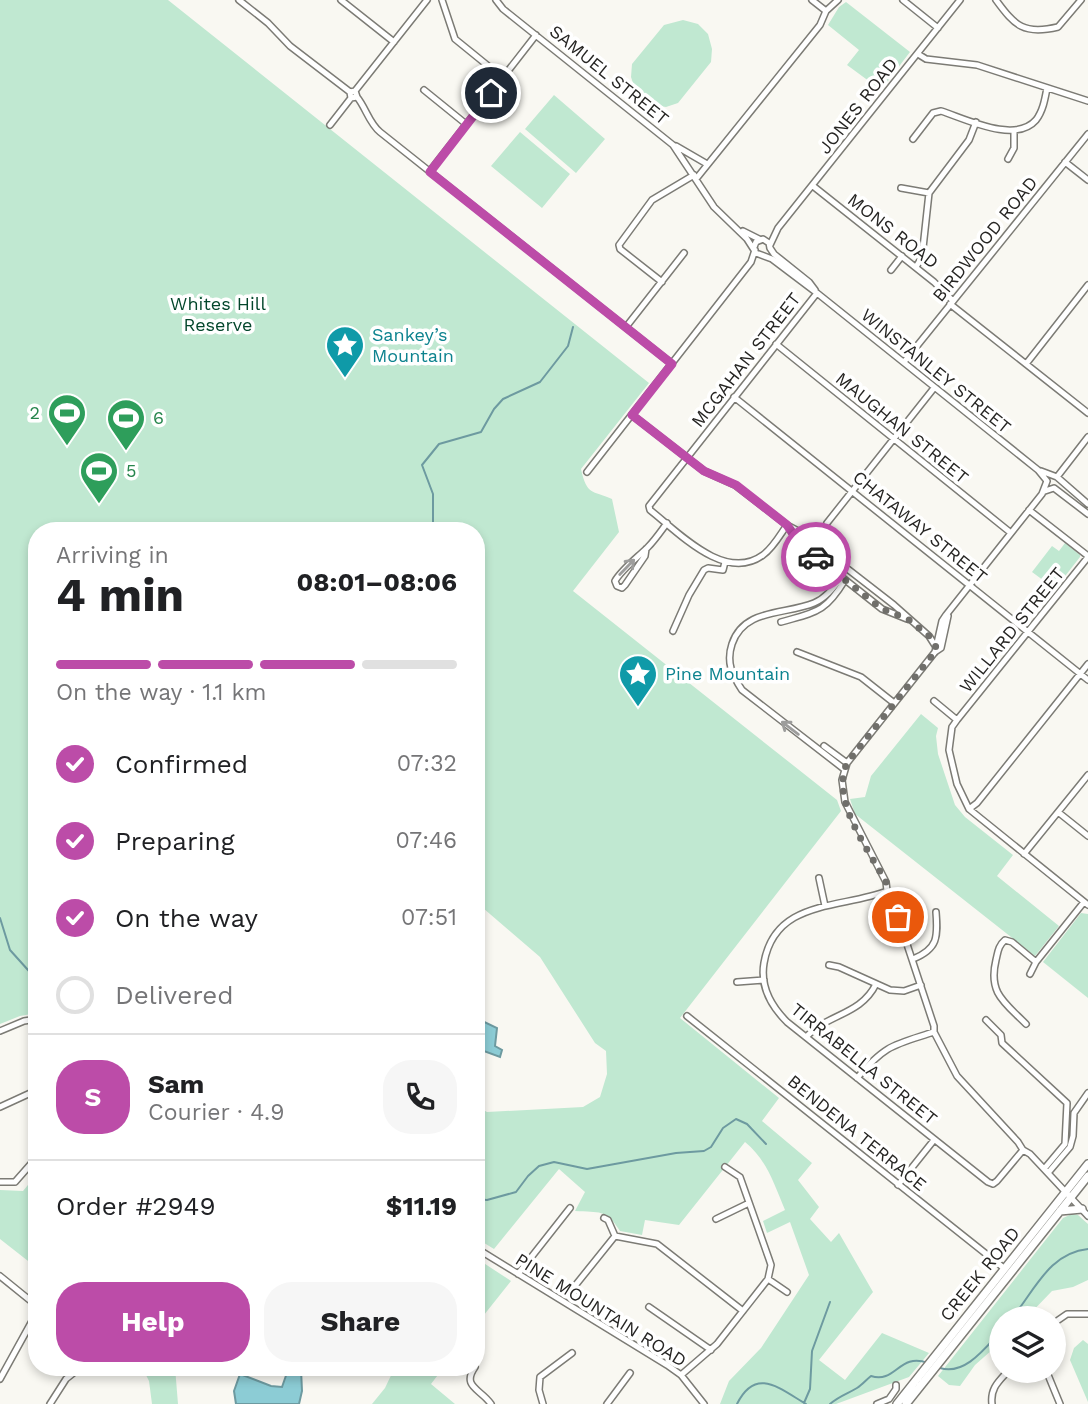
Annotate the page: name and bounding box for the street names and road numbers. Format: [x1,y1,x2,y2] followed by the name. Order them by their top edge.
[546,20,673,129] street label: SAMUEL STREET
[814,54,902,158] street label: JONES ROAD
[928,172,1042,305] street label: BIRDWOOD ROAD
[844,189,943,273] street label: MONS ROAD
[687,288,805,431] street label: MCGAHAN STREET
[857,304,1016,438] street label: WINSTANLEY STREET
[832,368,973,488] street label: MAUGHAN STREET
[849,466,992,587] street label: CHATAWAY STREET
[955,563,1069,696] street label: WILLARD STREET
[787,998,942,1129] street label: TIRRABELLA STREET
[784,1070,931,1195] street label: BENDENA TERRACE
[935,1222,1024,1325] street label: CREEK ROAD
[512,1248,691,1371] street label: PINE MOUNTAIN ROAD

